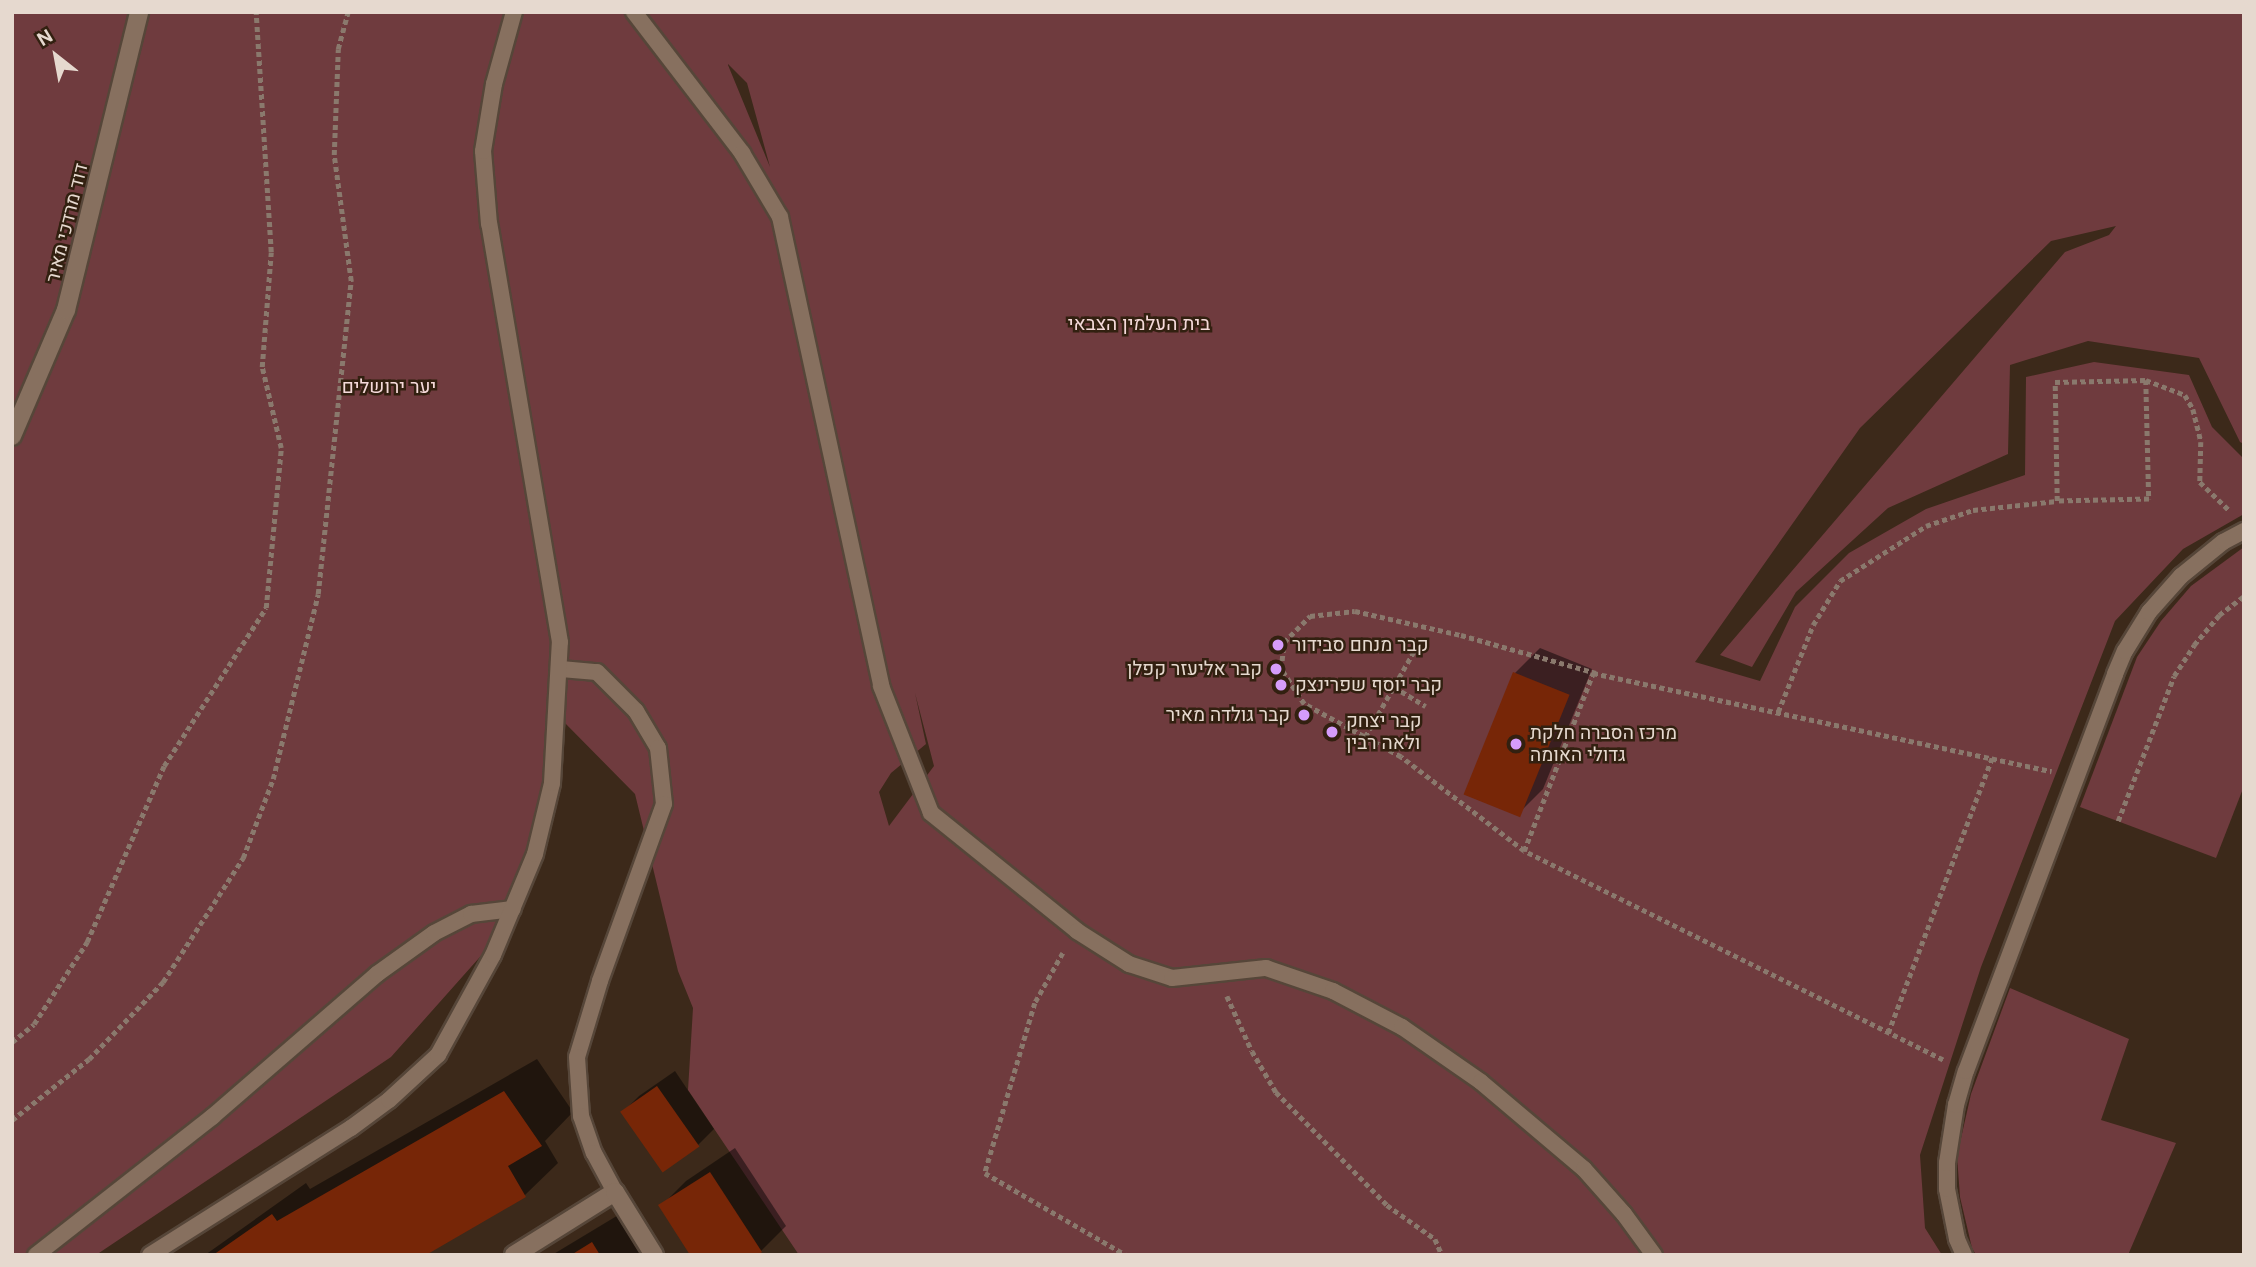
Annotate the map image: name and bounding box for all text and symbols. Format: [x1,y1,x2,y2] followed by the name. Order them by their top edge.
[21,21,91,91] north arrow
[33,23,57,52] text: N
[41,161,93,285] street label: דוד מרדכי מאיר
[1068,313,1210,335] park label: בית העלמין הצבאי
[342,376,436,398] park label: יער ירושלים
[1292,634,1428,656] place label: קבר מנחם סבידור
[1270,637,1286,653] marker: קבר מנחם סבידור
[1127,658,1262,680] place label: קבר אליעזר קפלן
[1268,661,1284,677] marker: קבר אליעזר קפלן
[1295,674,1442,696] place label: קבר יוסף שפרינצק
[1273,677,1289,693] marker: קבר יוסף שפרינצק
[1166,704,1290,726] place label: קבר גולדה מאיר
[1296,707,1312,723] marker: קבר גולדה מאיר
[1346,710,1422,754] place label: קבר יצחק ולאה רבין
[1530,722,1677,766] place label: מרכז הסברה חלקת גדולי האומה
[1324,724,1340,740] marker: קבר יצחק ולאה רבין
[1508,736,1524,752] marker: מרכז הסברה חלקת גדולי האומה

